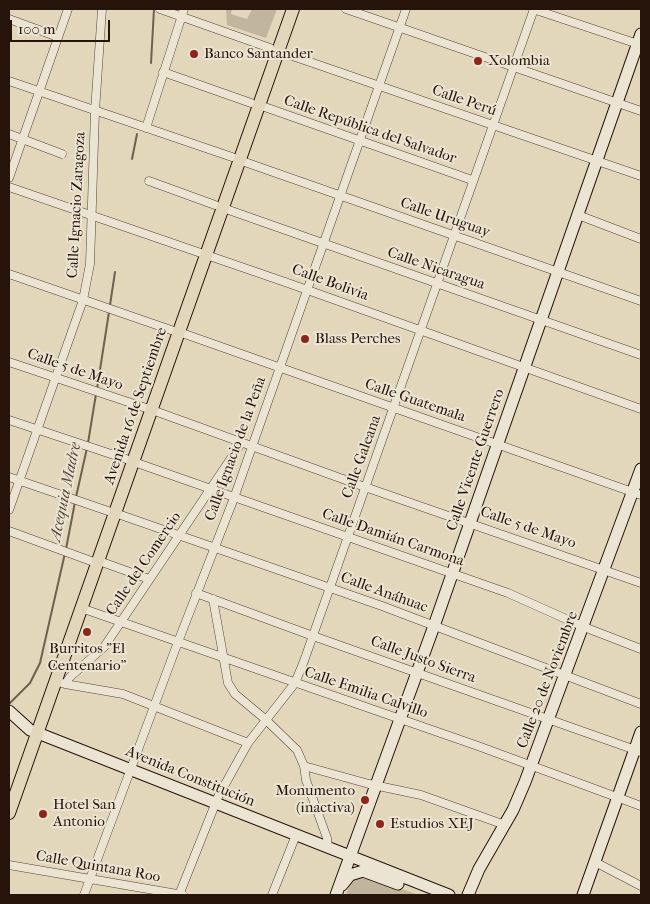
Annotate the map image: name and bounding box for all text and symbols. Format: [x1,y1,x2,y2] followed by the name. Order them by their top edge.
[12,10,112,42] scale bar
[18,20,56,38] text: 100 m
[204,45,313,63] place label: Banco Santander
[188,48,200,60] marker: Banco Santander
[488,52,550,70] place label: Xolombia
[472,55,484,67] marker: Xolombia
[429,82,499,120] street label: Calle Perú
[281,92,459,168] street label: Calle República del Salvador
[64,131,90,279] street label: Calle Ignacio Zaragoza
[398,194,492,242] street label: Calle Uruguay
[385,244,487,294] street label: Calle Nicaragua
[289,261,371,305] street label: Calle Bolivia
[101,325,171,487] street label: Avenida 16 de Septiembre
[315,330,400,348] place label: Blass Perches
[299,333,311,345] marker: Blass Perches
[25,345,125,395] street label: Calle 5 de Mayo
[202,375,270,523] street label: Calle Ignacio de la Peña
[362,375,468,427] street label: Calle Guatemala
[443,387,509,533] street label: Calle Vicente Guerrero
[339,413,385,501] street label: Calle Galeana
[46,441,86,543] water label: Acequia Madre
[478,503,578,553] street label: Calle 5 de Mayo
[320,505,466,571] street label: Calle Damián Carmona
[103,509,185,619] street label: Calle del Comercio
[338,569,430,617] street label: Calle Anáhuac
[514,609,582,751] street label: Calle 20 de Noviembre
[81,626,93,638] marker: Burritos "El Centenario"
[368,633,478,687] street label: Calle Justo Sierra
[48,640,126,675] place label: Burritos "El Centenario"
[302,663,430,723] street label: Calle Emilia Calvillo
[123,743,257,811] street label: Avenida Constitución
[276,782,355,817] place label: Monumento (inactiva)
[359,794,371,806] marker: Monumento (inactiva)
[53,796,116,831] place label: Hotel San Antonio
[37,808,49,820] marker: Hotel San Antonio
[390,815,474,833] place label: Estudios XEJ
[374,818,386,830] marker: Estudios XEJ
[34,847,162,887] street label: Calle Quintana Roo

